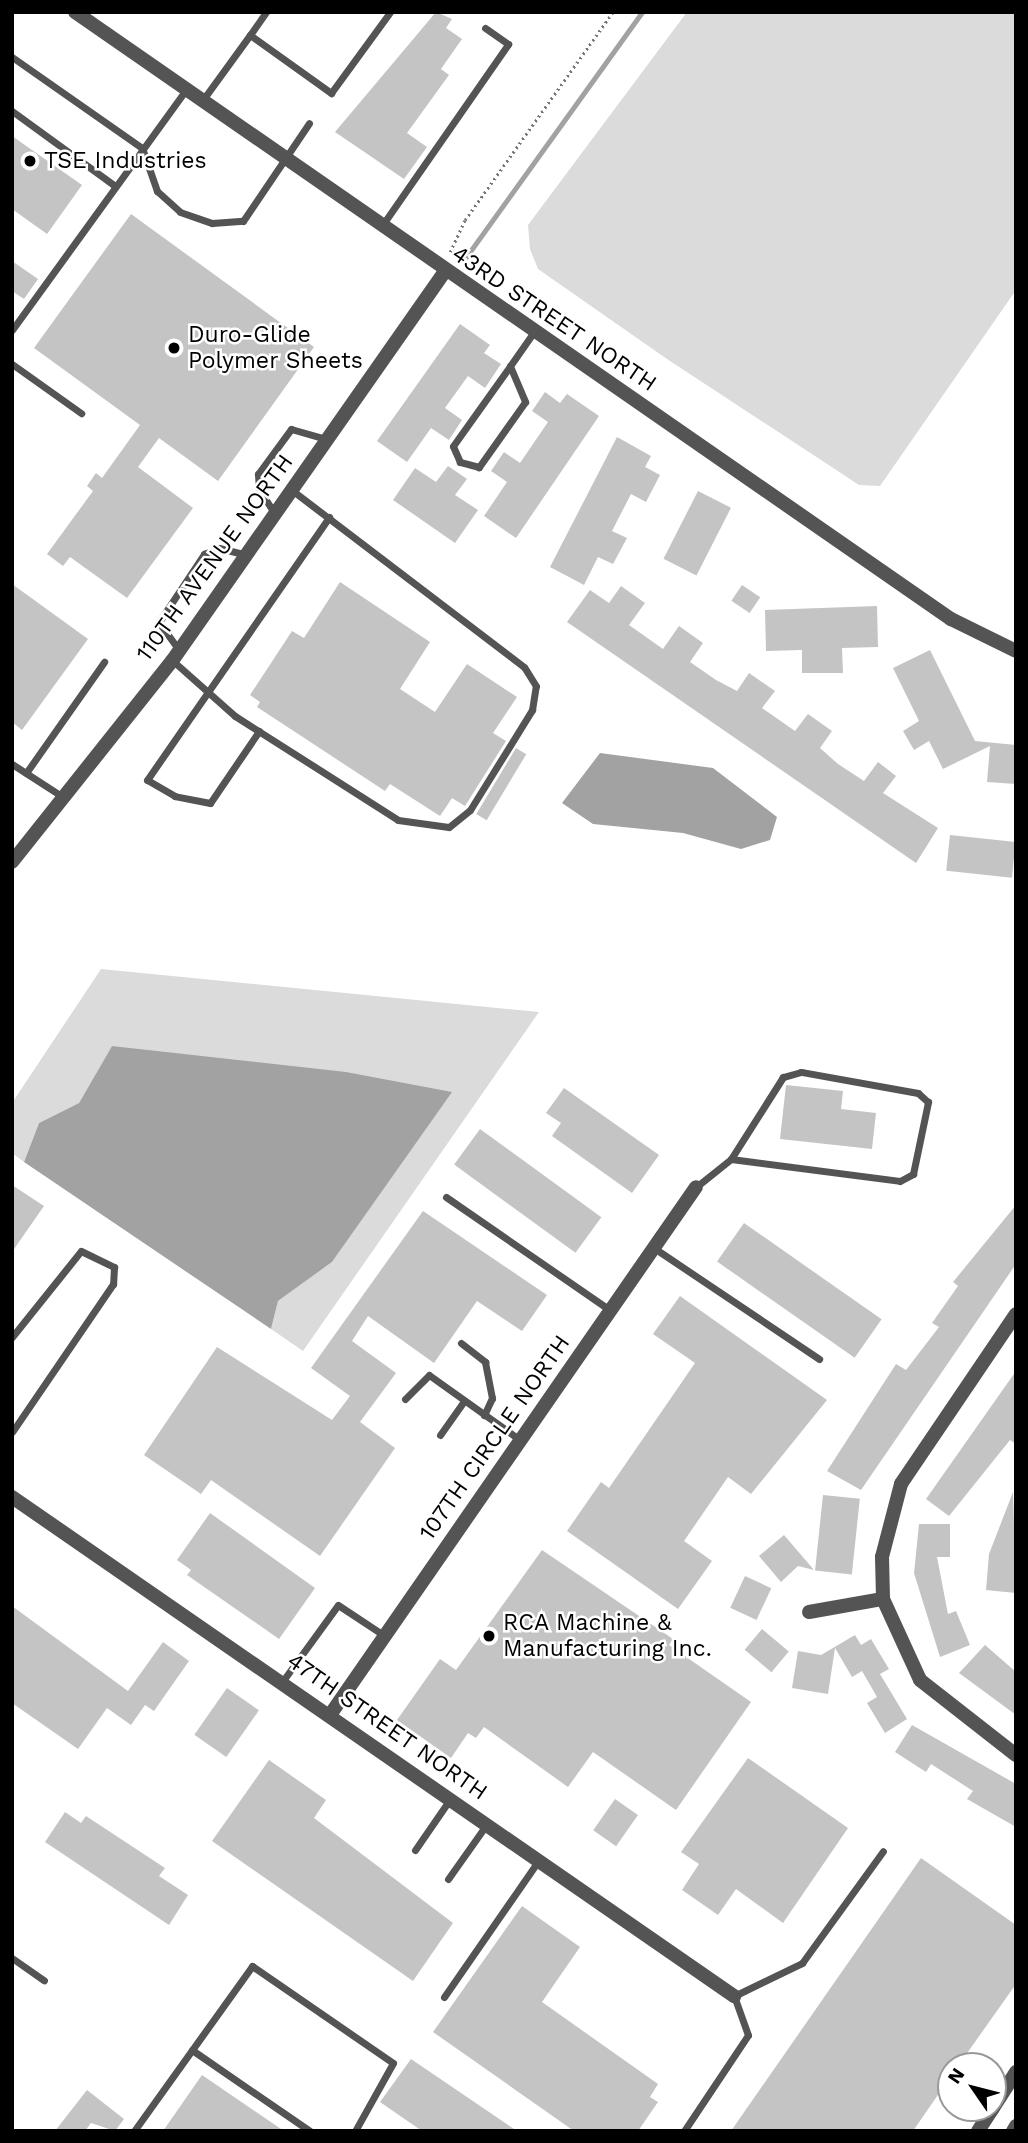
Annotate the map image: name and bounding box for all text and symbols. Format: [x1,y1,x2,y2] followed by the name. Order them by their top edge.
[44,147,207,175] place label: TSE Industries
[22,153,38,169] marker: TSE Industries
[446,240,662,398] street label: 43RD STREET NORTH
[188,321,363,375] place label: Duro-Glide Polymer Sheets
[166,340,182,356] marker: Duro-Glide Polymer Sheets
[130,449,300,667] street label: 110TH AVENUE NORTH
[414,1330,576,1546] street label: 107TH CIRCLE NORTH
[503,1609,712,1663] place label: RCA Machine & Manufacturing Inc.
[481,1628,497,1644] marker: RCA Machine & Manufacturing Inc.
[281,1647,493,1807] street label: 47TH STREET NORTH
[937,2052,1007,2122] north arrow
[943,2063,969,2088] text: N

